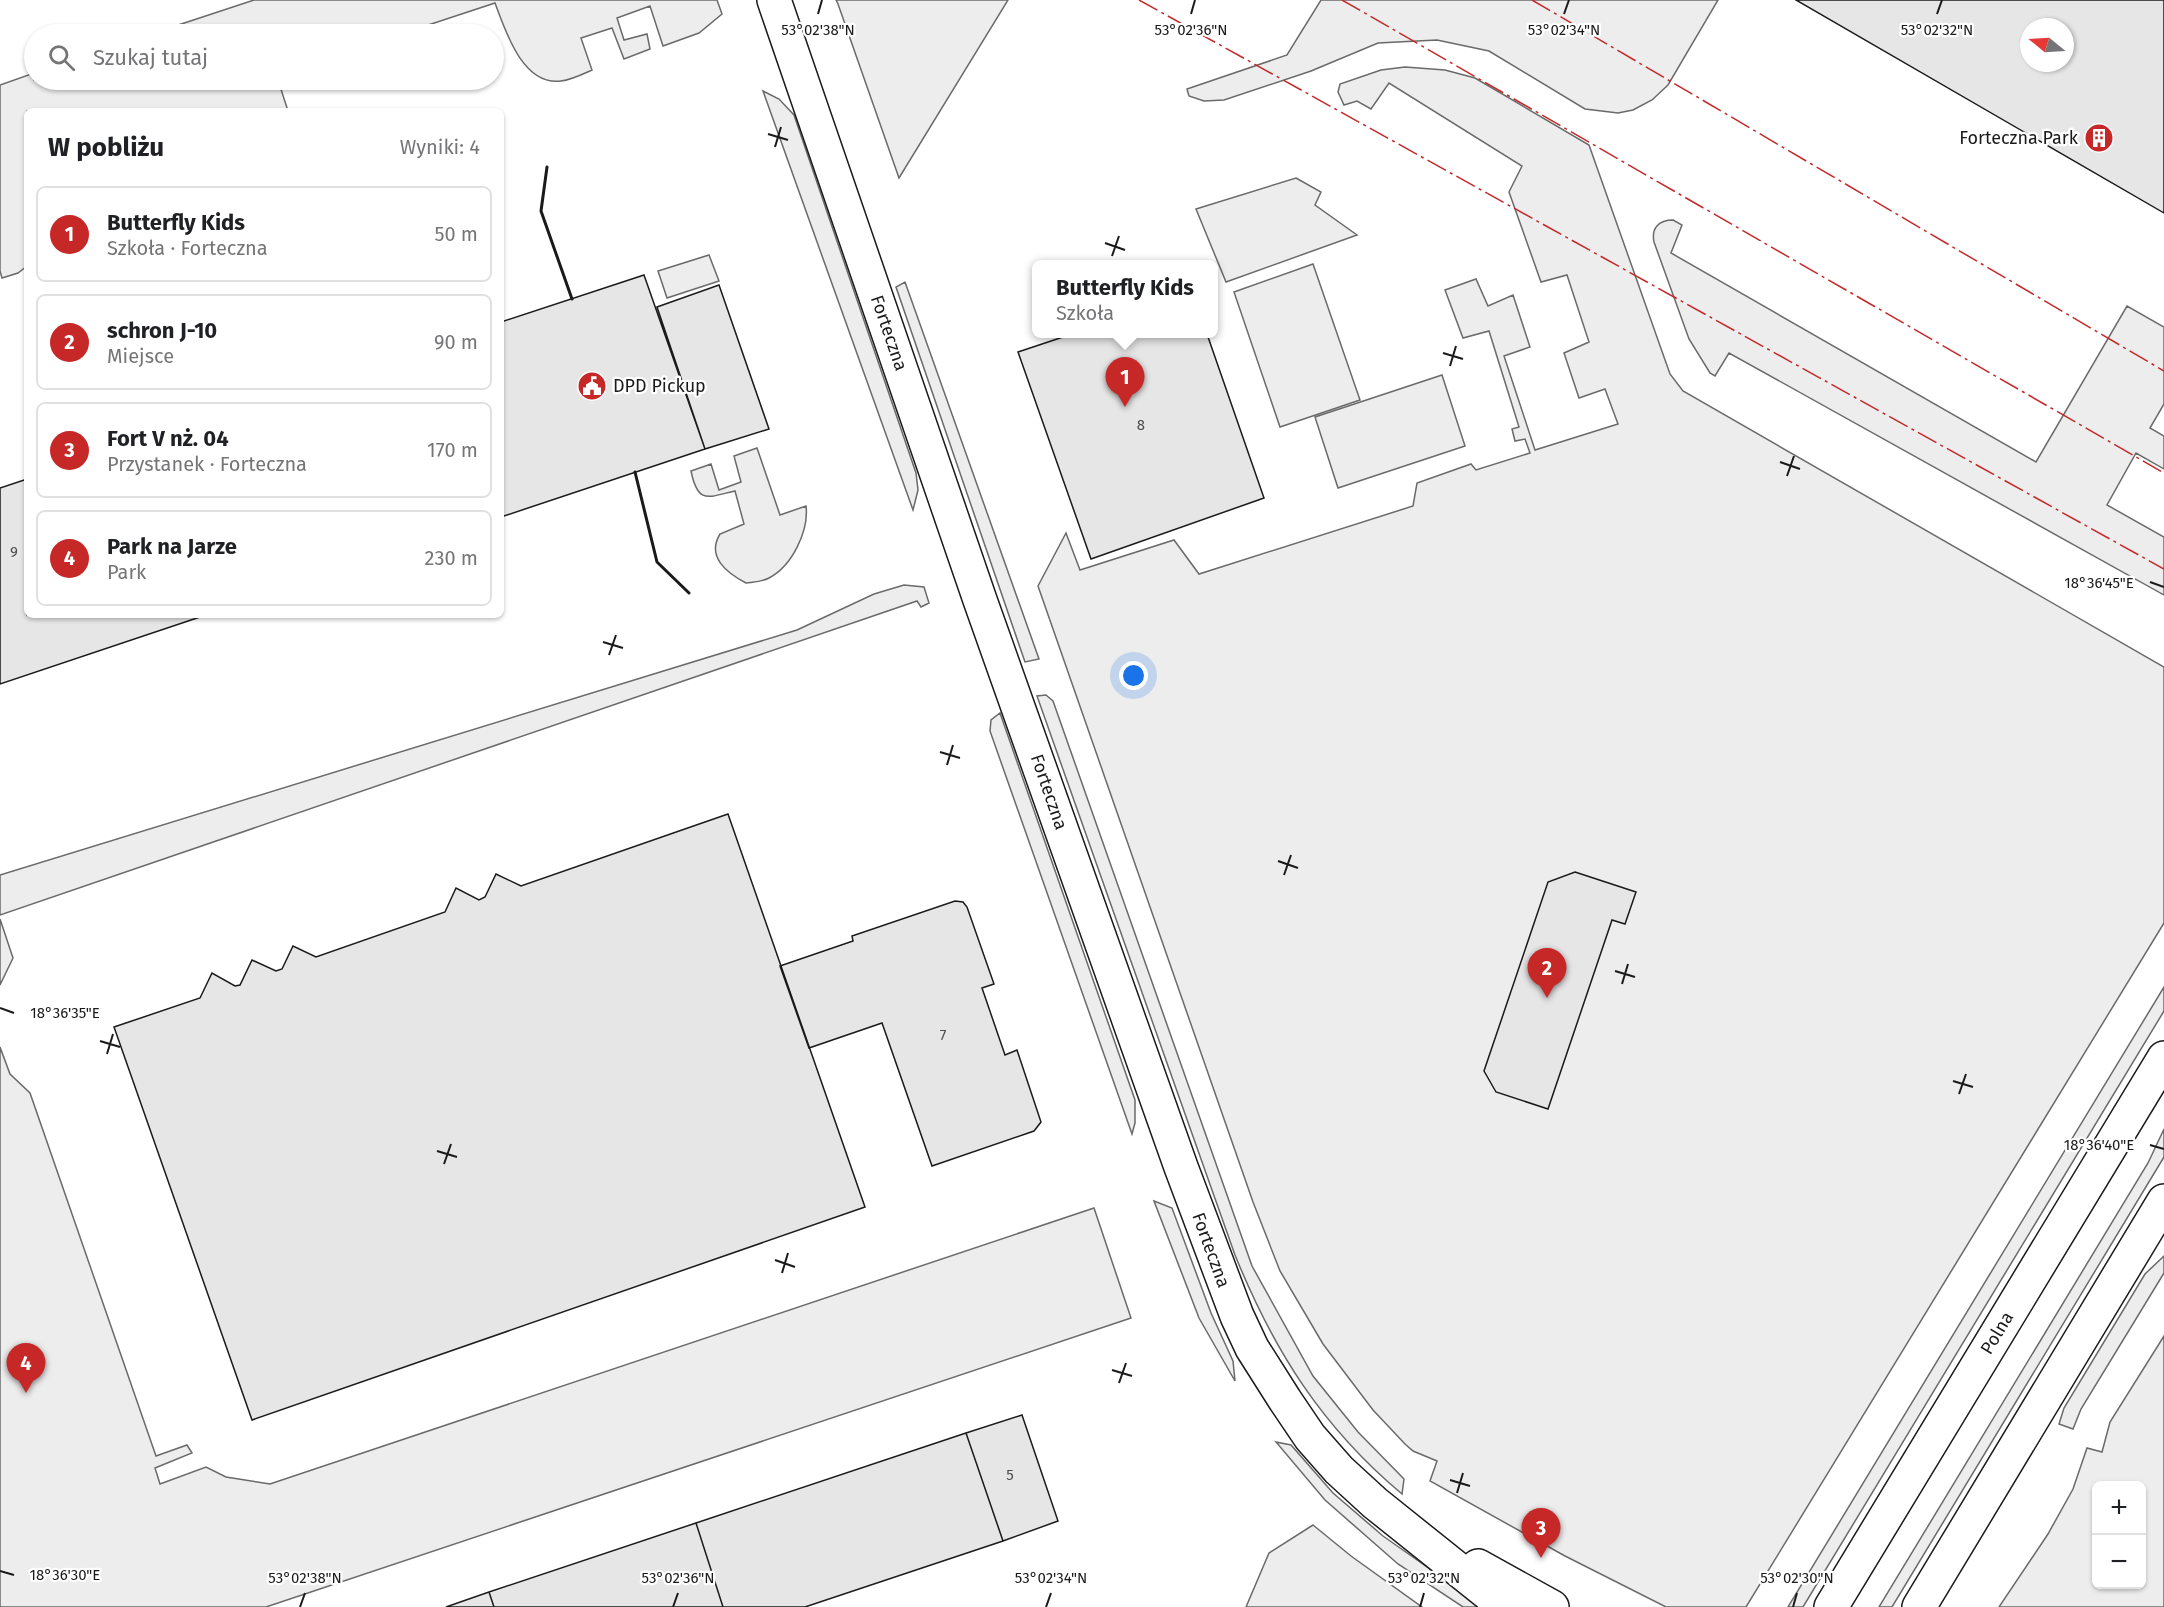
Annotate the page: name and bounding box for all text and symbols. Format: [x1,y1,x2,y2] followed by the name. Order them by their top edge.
[2020,18,2074,72] north arrow
[781,21,855,39] text: 53°02'38"N
[1154,21,1228,39] text: 53°02'36"N
[1528,21,1600,39] text: 53°02'34"N
[1901,21,1973,39] text: 53°02'32"N
[24,24,504,90] search box
[45,41,78,74] icon: search
[93,44,208,71] text: Szukaj tutaj
[2083,122,2115,154] building icon: Forteczna Park
[1959,127,2079,149] place label: Forteczna Park
[48,132,164,163] text: W pobliżu
[400,135,480,159] text: Wyniki: 4
[107,209,245,236] text: Butterfly Kids
[65,222,74,246] text: 1
[434,222,478,246] text: 50 m
[107,236,268,260] text: Szkoła · Forteczna
[1032,260,1218,338] popup
[1056,274,1194,301] text: Butterfly Kids
[866,292,912,374] street label: Forteczna
[1056,301,1114,325] text: Szkoła
[107,317,217,344] text: schron J-10
[64,330,75,354] text: 2
[434,330,478,354] text: 90 m
[107,344,174,368] text: Miejsce
[1106,358,1144,407] pin: 1
[576,370,608,402] public building icon: DPD Pickup
[613,375,706,397] place label: DPD Pickup
[1137,416,1145,434] house number: 8
[107,425,229,452] text: Fort V nż. 04
[64,438,75,462] text: 3
[427,438,478,462] text: 170 m
[107,452,307,476] text: Przystanek · Forteczna
[107,533,237,560] text: Park na Jarze
[10,543,18,561] house number: 9
[64,546,75,570] text: 4
[425,546,478,570] text: 230 m
[107,560,146,584] text: Park
[2064,574,2134,592] text: 18°36'45"E
[1119,661,1148,690] your location
[1026,751,1072,833] street label: Forteczna
[1528,948,1566,998] pin: 2
[30,1004,100,1022] text: 18°36'35"E
[940,1026,947,1044] house number: 7
[2064,1136,2134,1154] text: 18°36'40"E
[1187,1209,1235,1291] street label: Forteczna
[1976,1308,2018,1358] street label: Polna
[6,1344,46,1393] pin: 4
[1006,1466,1014,1484] house number: 5
[2092,1481,2146,1589] map controls
[2092,1481,2146,1535] button: +
[1522,1508,1560,1558] pin: 3
[2092,1535,2146,1589] button: −
[30,1566,100,1584] text: 18°36'30"E
[268,1569,342,1587] text: 53°02'38"N
[641,1569,715,1587] text: 53°02'36"N
[1015,1569,1087,1587] text: 53°02'34"N
[1388,1569,1460,1587] text: 53°02'32"N
[1760,1569,1834,1587] text: 53°02'30"N

